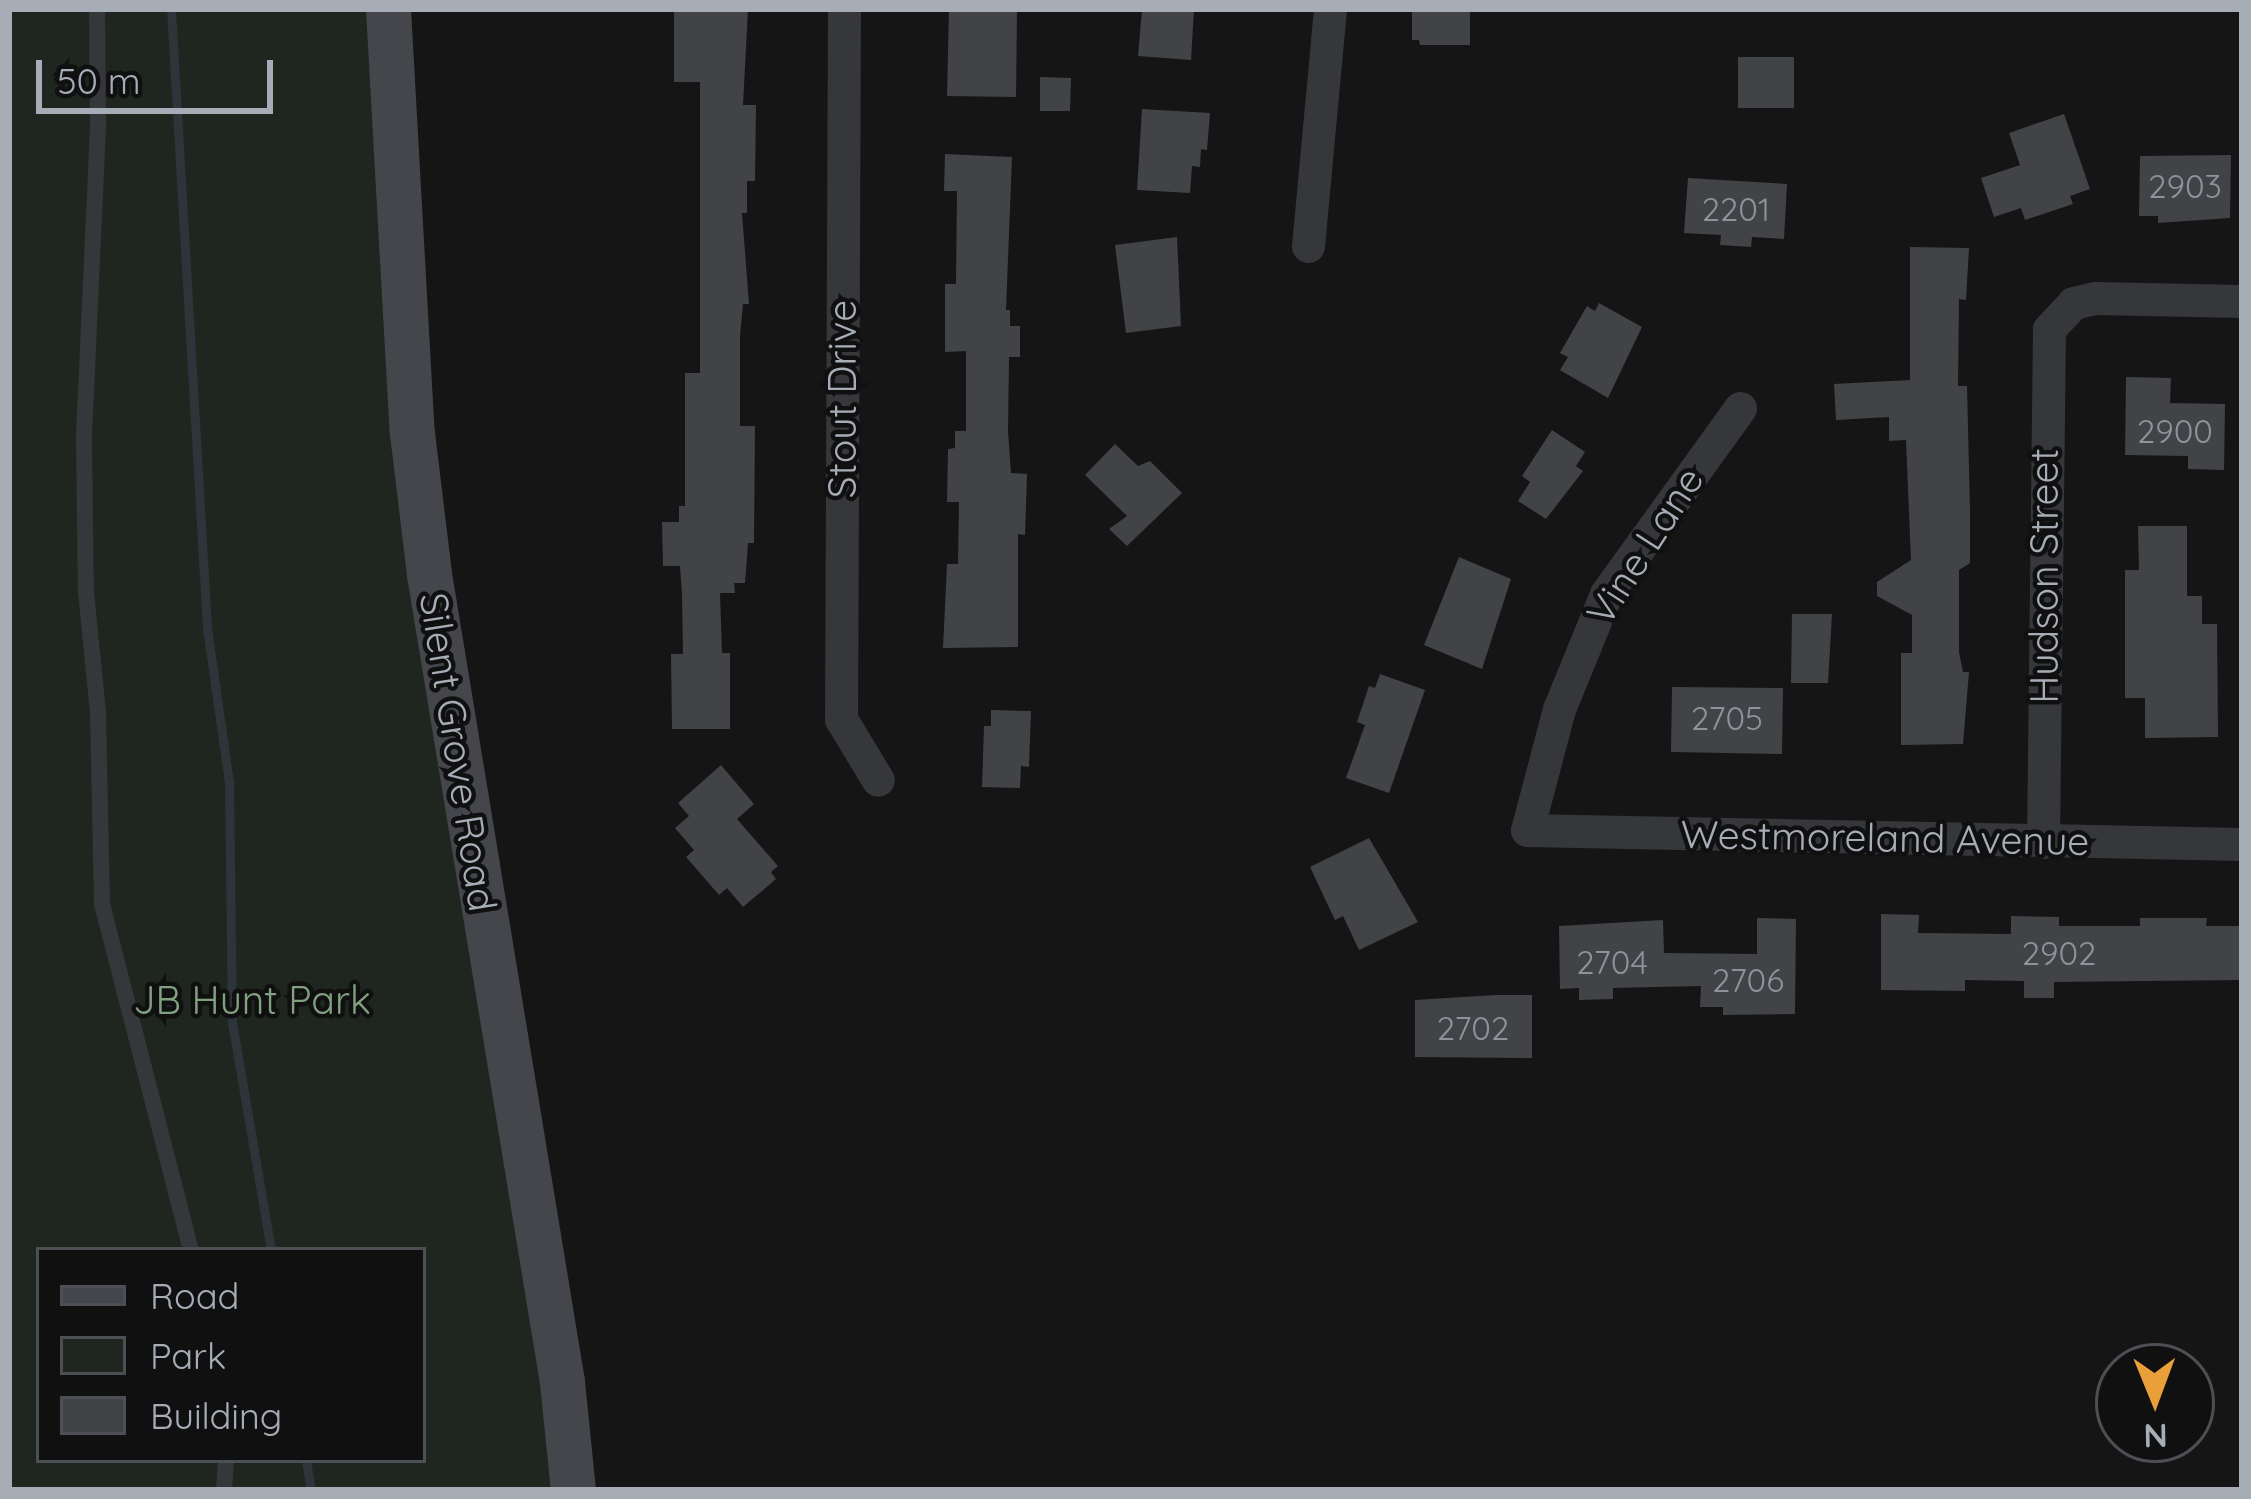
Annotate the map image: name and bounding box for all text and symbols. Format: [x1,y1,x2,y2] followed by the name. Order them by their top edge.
[42,36,279,110] scale bar
[57,58,141,103] text: 50 m
[2148,166,2222,206] house number: 2903
[1702,189,1770,229] house number: 2201
[819,300,865,498] street label: Stout Drive
[2137,411,2213,451] house number: 2900
[2021,448,2067,704] street label: Hudson Street
[1577,458,1713,634] street label: Vine Lane
[410,589,506,915] street label: Silent Grove Road
[1691,698,1763,738] house number: 2705
[1680,811,2090,865] street label: Westmoreland Avenue
[2022,933,2096,973] house number: 2902
[1576,942,1648,982] house number: 2704
[1712,960,1784,1000] house number: 2706
[133,977,371,1023] park label: JB Hunt Park
[1437,1008,1509,1048] house number: 2702
[36,1247,426,1463] legend
[150,1273,239,1318] text: Road
[150,1333,226,1378] text: Park
[2095,1343,2215,1463] north arrow
[150,1393,282,1438] text: Building
[2143,1416,2168,1457] text: N

